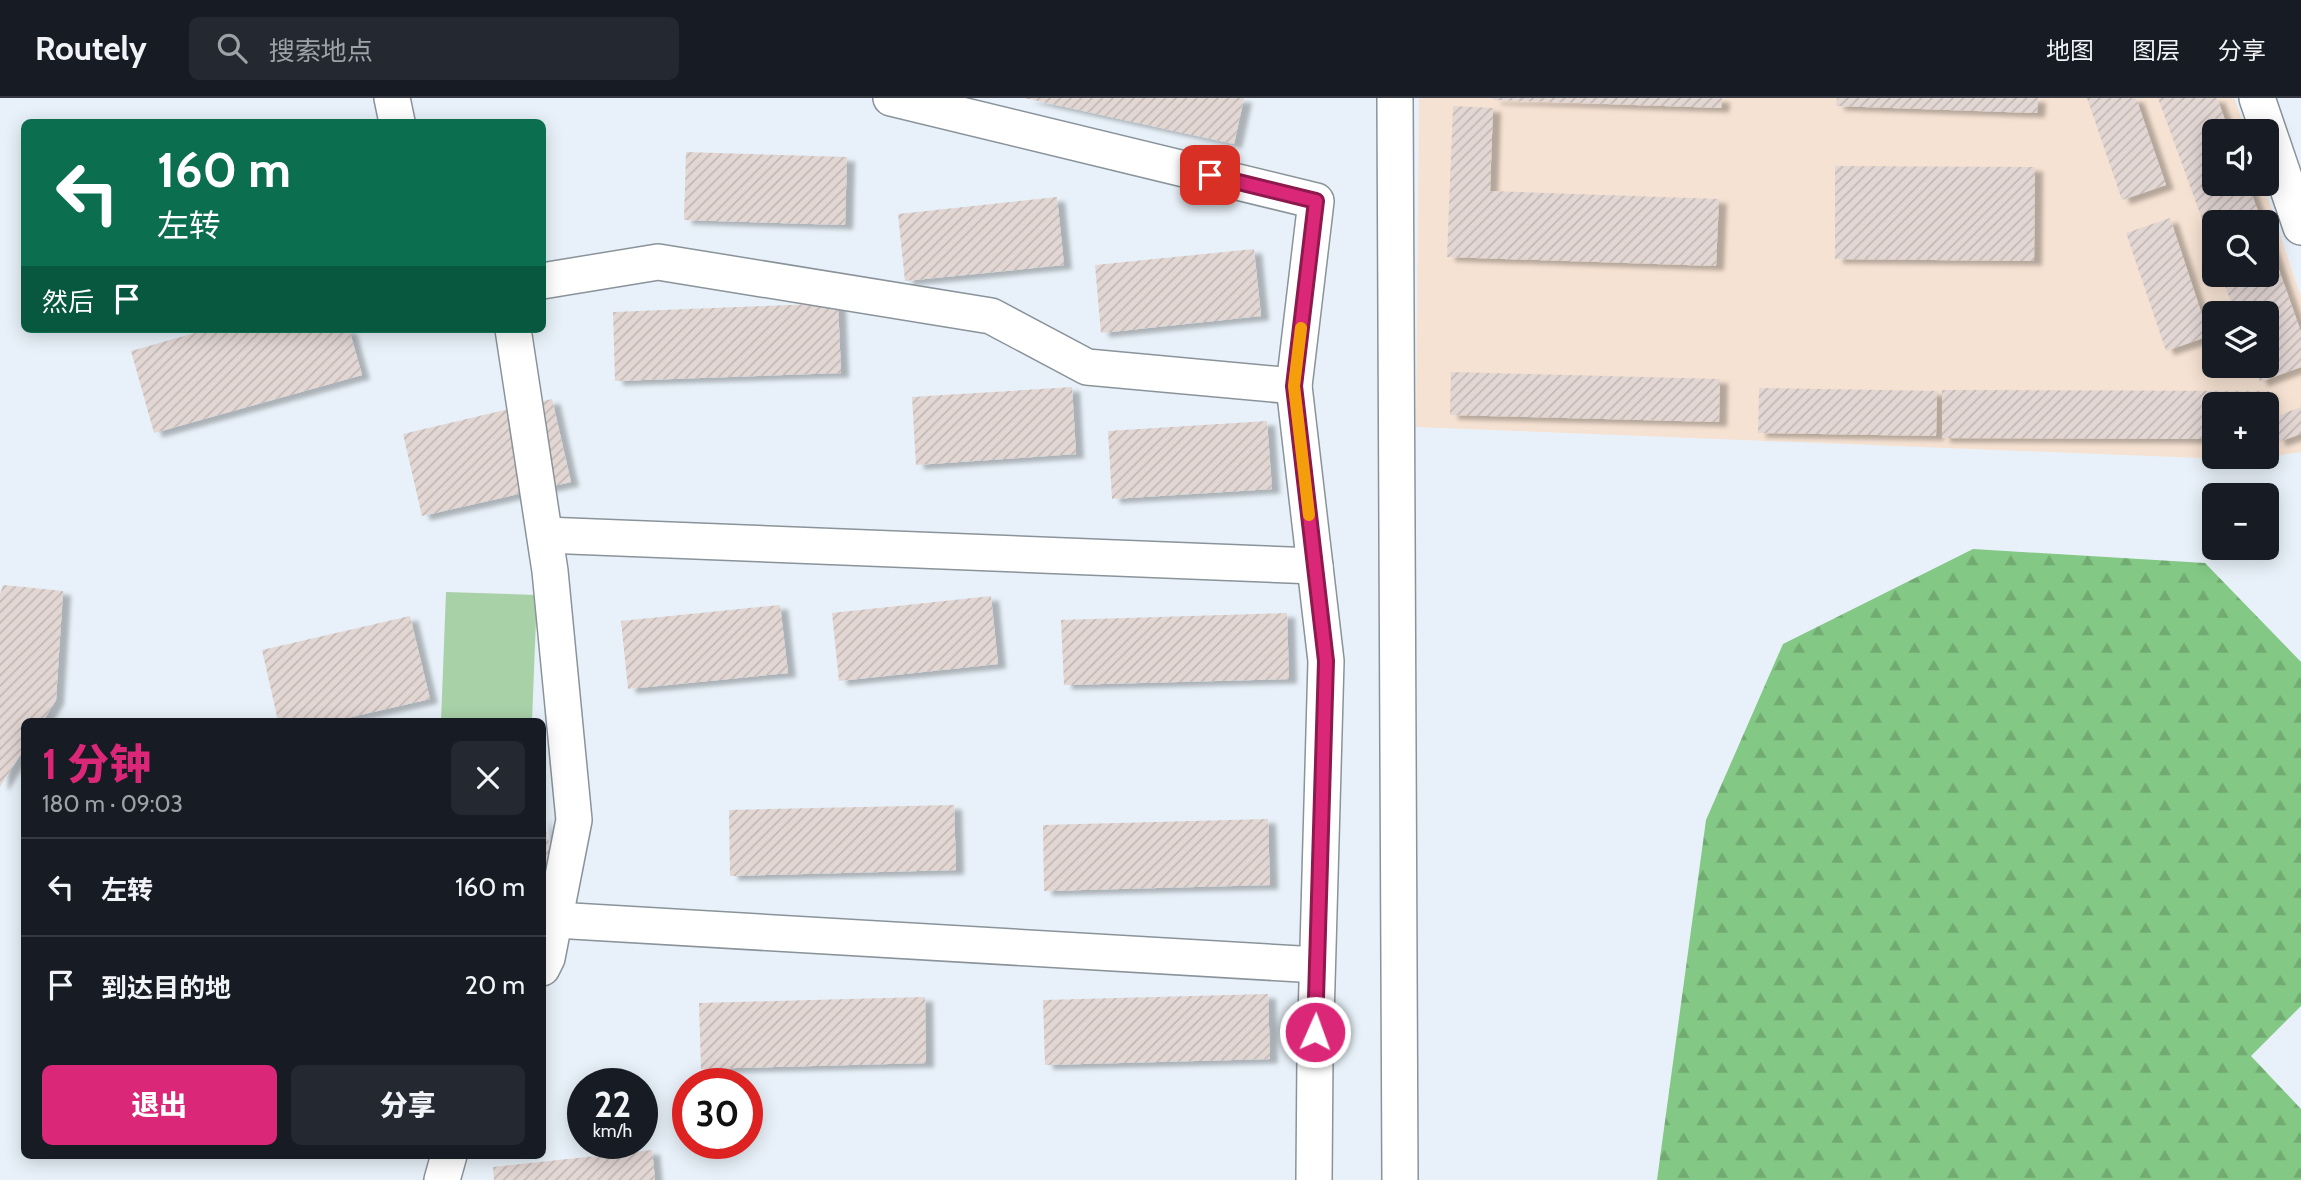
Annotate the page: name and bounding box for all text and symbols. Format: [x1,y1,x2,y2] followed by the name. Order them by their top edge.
[189,17,679,80] search box
[35,28,147,68] text: Routely
[213,29,251,67] icon: search
[269,35,373,67] text: 搜索地点
[2046,36,2094,65] text: 地图
[2132,36,2180,65] text: 图层
[2218,36,2266,65] text: 分享
[2202,119,2279,560] map controls
[2202,119,2279,196] button: sound
[157,140,291,199] text: 160 m
[1180,145,1240,205] pin
[42,147,133,238] icon: left
[1191,156,1229,194] icon: arrive
[157,206,221,245] text: 左转
[2202,210,2279,287] button: search
[108,280,146,318] icon: arrive
[42,286,94,318] text: 然后
[2202,301,2279,378] button: layers
[2202,392,2279,469] button: +
[2202,483,2279,560] button: −
[42,738,151,790] text: 1 分钟
[451,741,525,815] button: close
[42,790,183,818] text: 180 m · 09:03
[42,868,80,906] icon: left
[455,871,525,903] text: 160 m
[101,874,153,906] text: 左转
[42,966,80,1004] icon: arrive
[465,969,525,1001] text: 20 m
[101,972,231,1004] text: 到达目的地
[1278,995,1352,1069] position arrow
[42,1065,277,1145] button: 退出
[291,1065,525,1145] button: 分享
[672,1068,763,1159] speed limit sign: 30
[594,1083,631,1126] text: 22
[593,1120,632,1142] text: km/h

